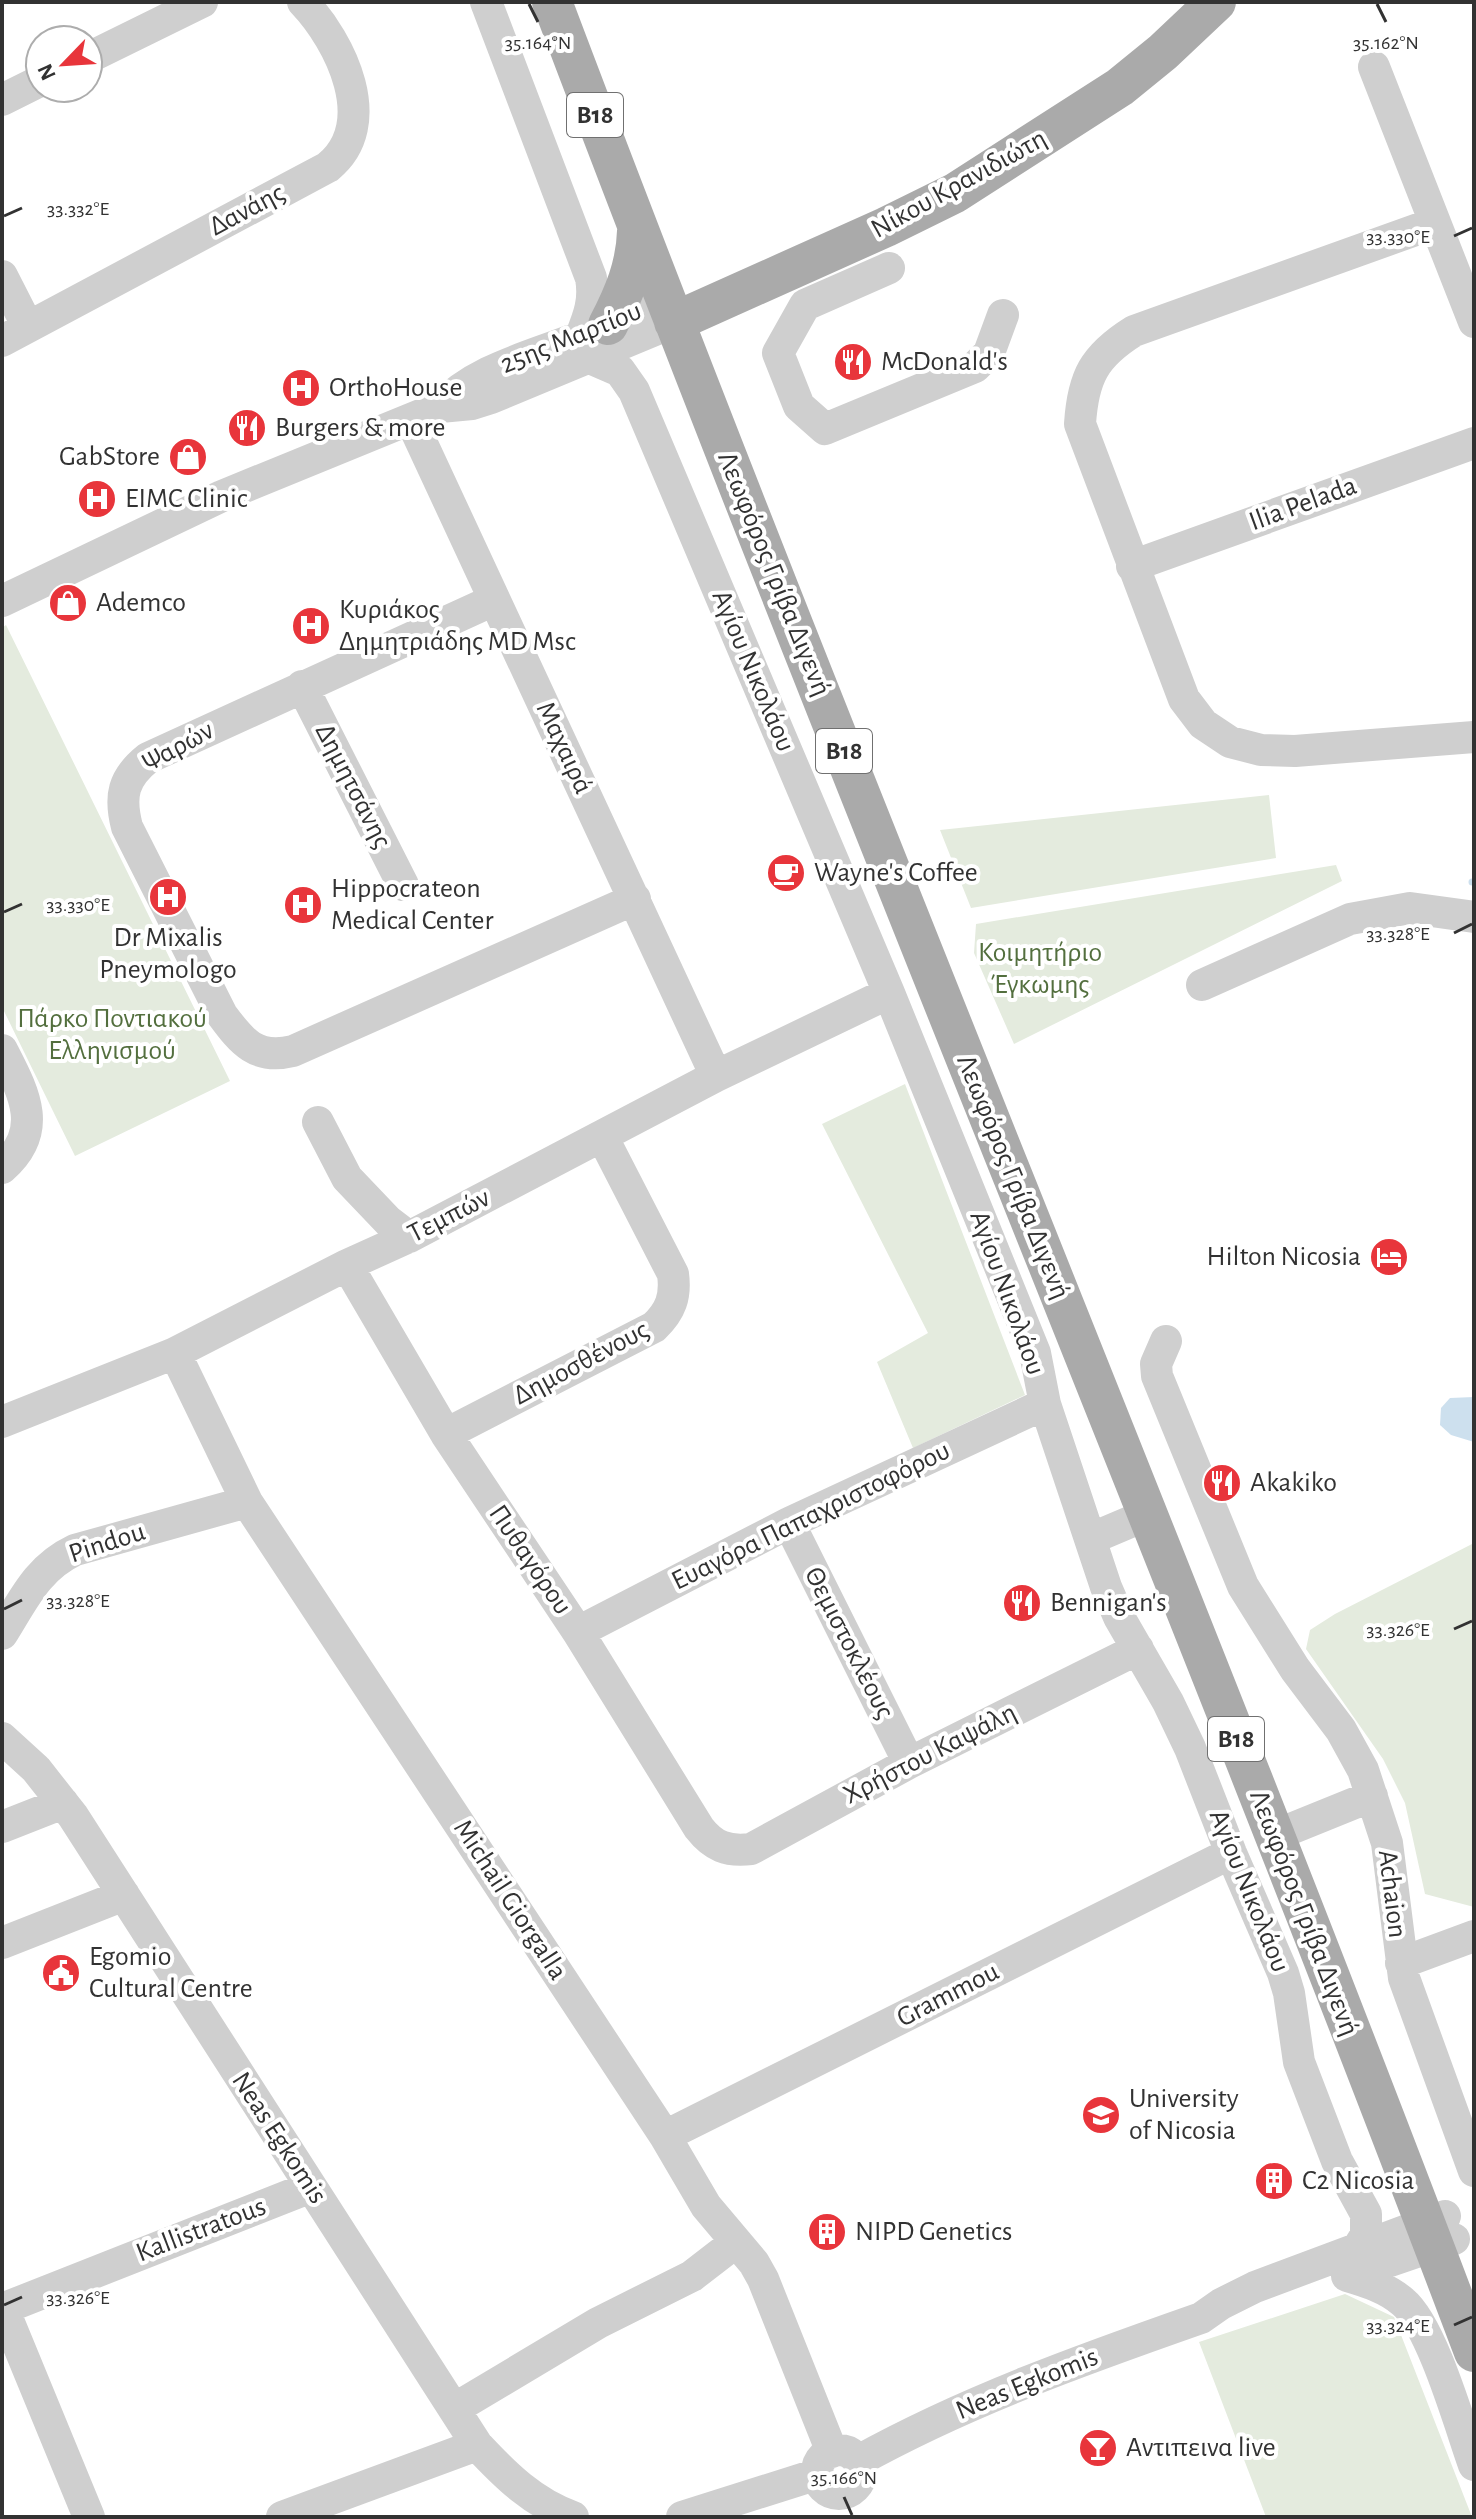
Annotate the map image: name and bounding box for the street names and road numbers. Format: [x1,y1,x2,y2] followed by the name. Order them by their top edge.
[567,93,623,137] road number: B18
[867,124,1051,244] street label: Νίκου Κρανιδιώτη
[205,179,289,241] street label: Δανάης
[496,297,646,379] street label: 25ης Μαρτίου
[712,448,836,700] street label: Λεωφόρος Γρίβα Διγενή
[1245,472,1361,536] street label: Ilia Pelada
[706,586,800,756] street label: Αγίου Νικολάου
[531,698,597,798] street label: Μαχαιρά
[138,716,218,778] street label: Ψαρών
[310,719,396,853] street label: Δημητσάνης
[816,729,872,773] road number: B18
[951,1051,1075,1303] street label: Λεωφόρος Γρίβα Διγενή
[404,1184,494,1248] street label: Τεμπών
[964,1207,1050,1379] street label: Αγίου Νικολάου
[509,1316,653,1410] street label: Δημοσθένους
[667,1436,955,1596] street label: Ευαγόρα Παπαχριστοφόρου
[483,1500,577,1620] street label: Πυθαγόρου
[65,1518,149,1568] street label: Pindou
[799,1563,899,1723] street label: Θεμιστοκλέους
[839,1698,1021,1810] street label: Χρήστου Καψάλη
[1208,1717,1264,1761] road number: B18
[1244,1786,1364,2040] street label: Λεωφόρος Γρίβα Διγενή
[1204,1806,1294,1976] street label: Αγίου Νικολάου
[448,1815,572,1985] street label: Michail Giorgalla
[1373,1848,1411,1940] street label: Achaion
[893,1958,1003,2032] street label: Grammou
[226,2067,332,2209] street label: Neas Egkomis
[132,2192,270,2268] street label: Kallistratous
[952,2343,1102,2425] street label: Neas Egkomis

